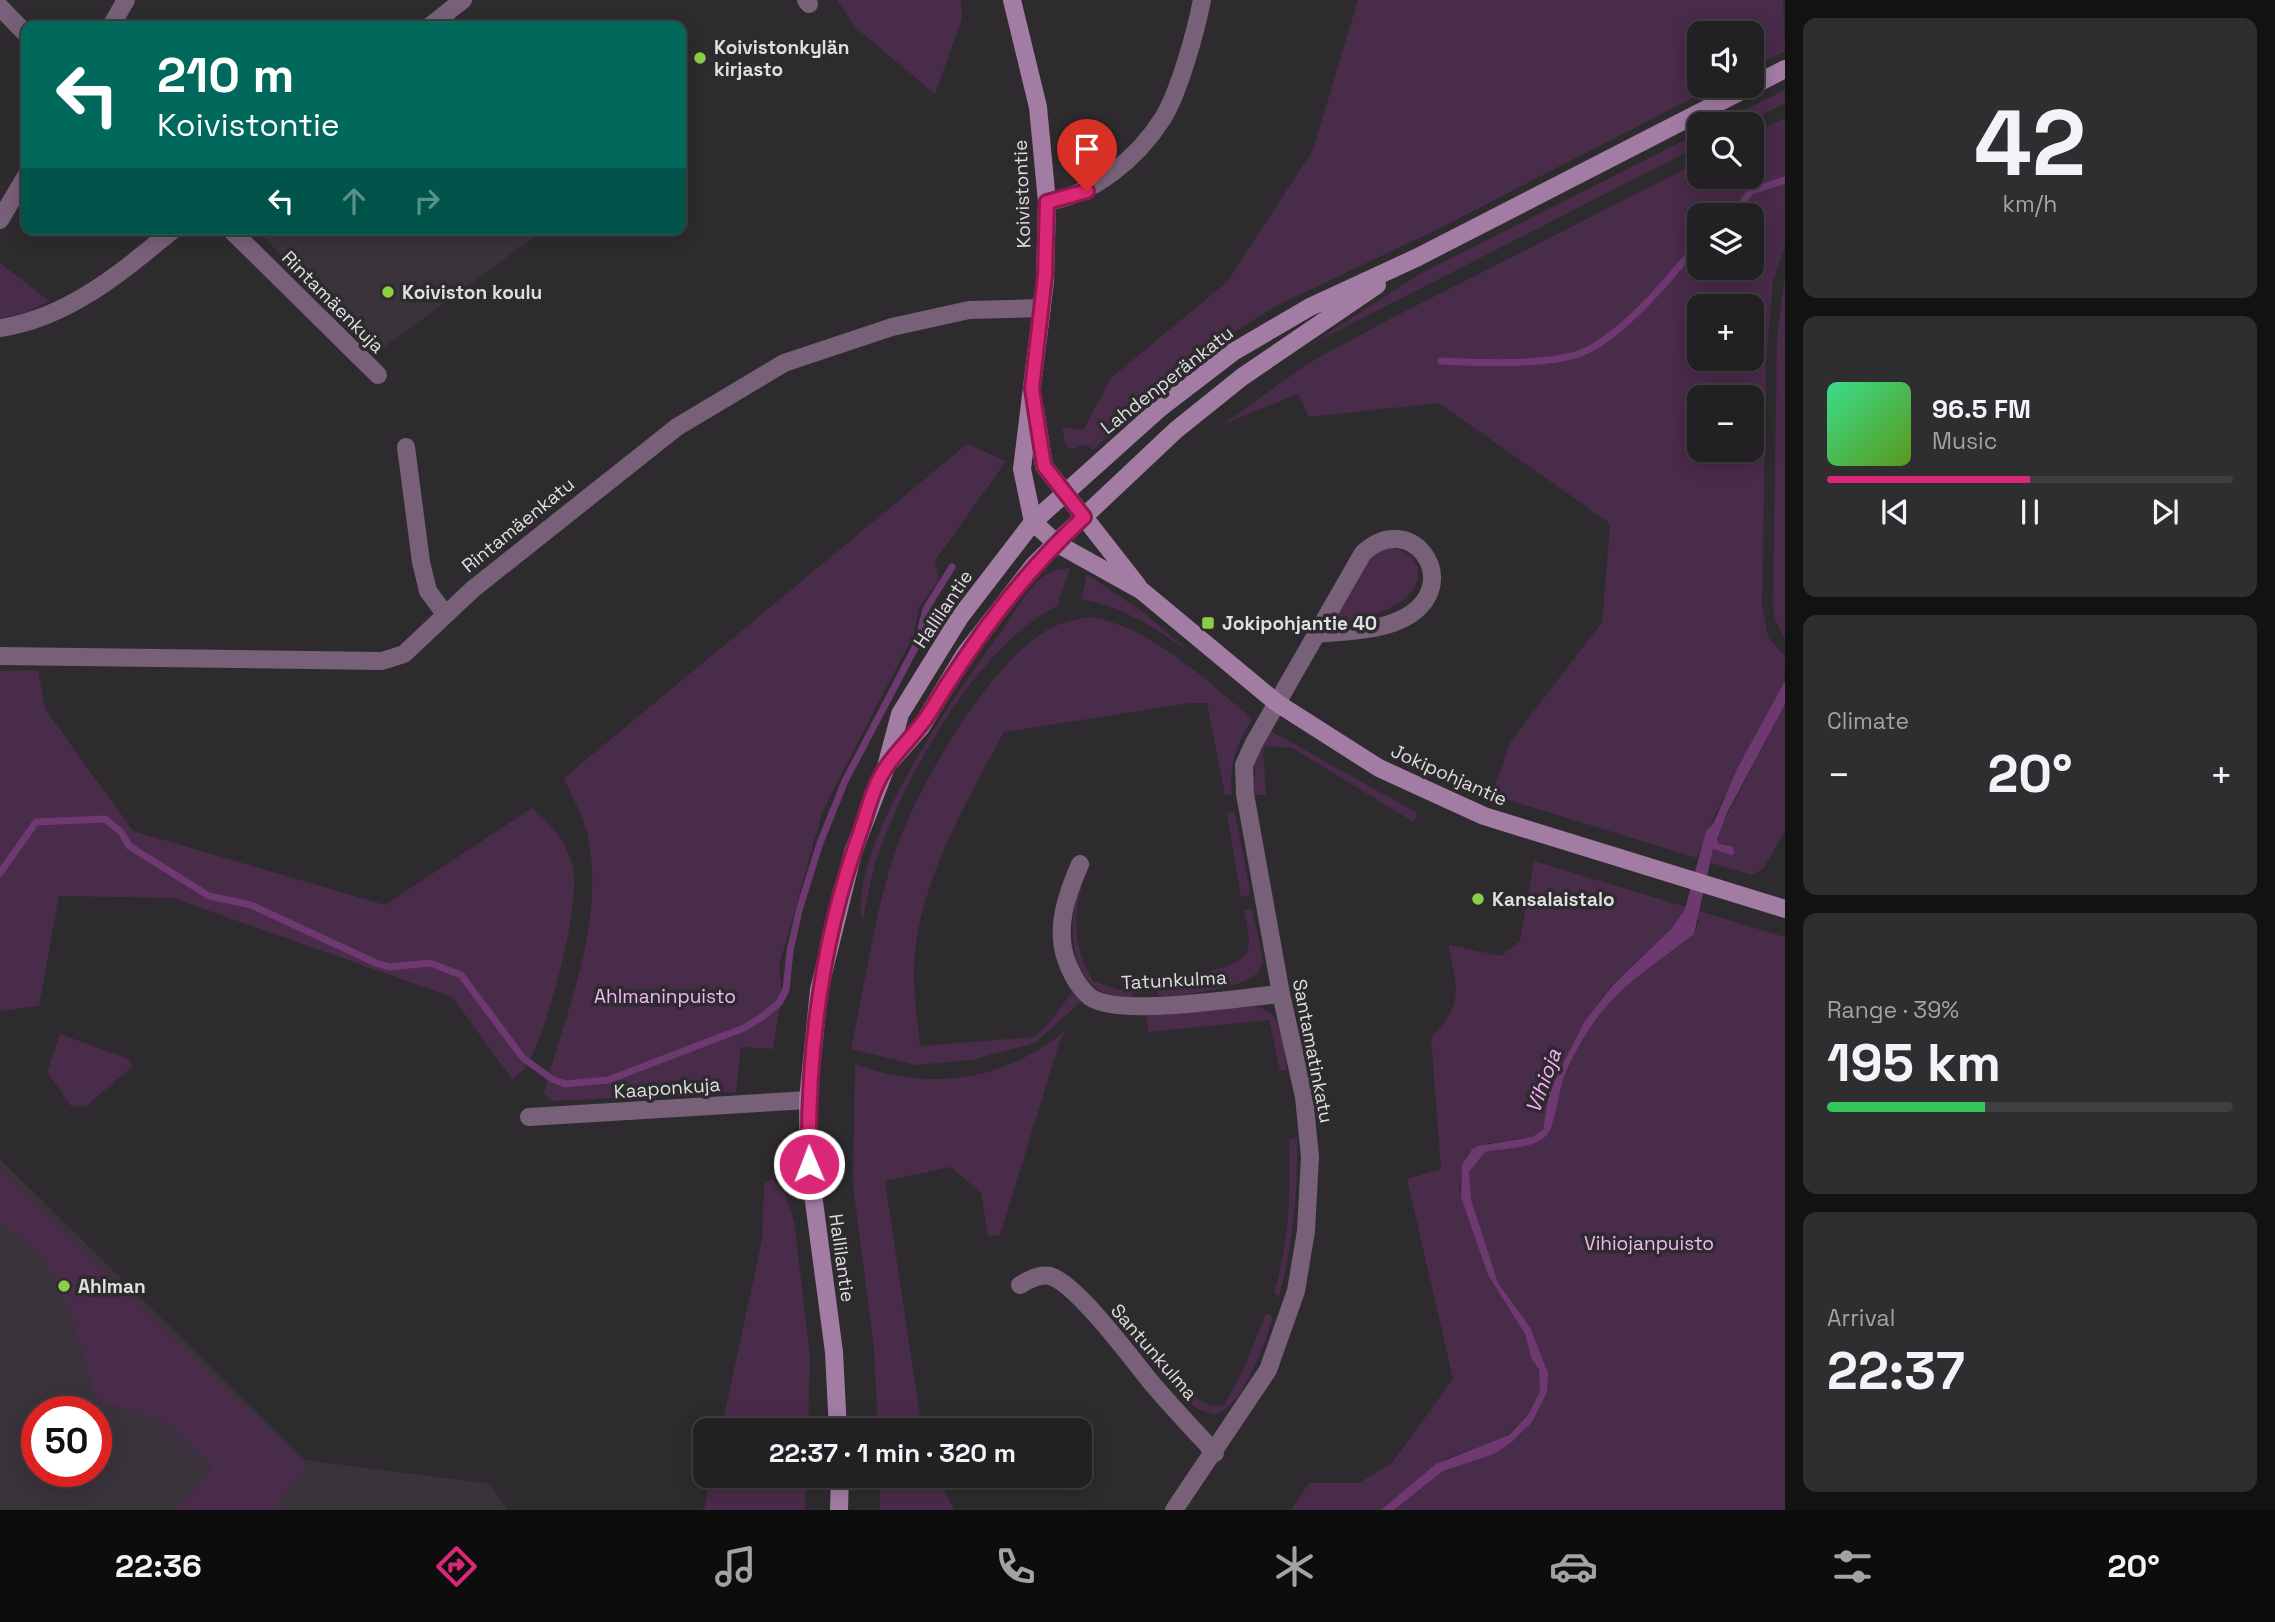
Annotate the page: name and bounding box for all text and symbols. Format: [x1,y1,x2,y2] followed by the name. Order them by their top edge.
[1687,21,1764,462] map controls
[1687,21,1764,98] button: sound
[714,35,849,82] place label: Koivistonkylän kirjasto
[157,44,294,106] text: 210 m
[42,49,133,140] icon: left
[692,50,708,66] marker: Koivistonkylän kirjasto
[1974,85,2086,202] text: 42
[157,105,340,145] text: Koivistontie
[1687,112,1764,189] button: search
[1057,119,1117,191] pin
[1068,130,1106,168] icon: arrive
[1008,139,1036,249] street label: Koivistontie
[262,182,300,220] icon: left
[335,182,373,220] icon: ahead
[408,182,446,220] icon: right
[2003,189,2057,219] text: km/h
[1687,203,1764,280] button: layers
[276,245,390,359] street label: Rintamäenkuja
[402,280,542,305] place label: Koiviston koulu
[380,284,396,300] marker: Koiviston koulu
[1687,294,1764,371] button: +
[1096,320,1238,440] street label: Lahdenperänkatu
[1687,385,1764,462] button: −
[1932,392,2031,426] text: 96.5 FM
[1932,426,1997,456] text: Music
[456,472,580,578] street label: Rintamäenkatu
[1876,493,1914,531] icon: previous
[2011,493,2049,531] icon: pause
[2146,493,2184,531] icon: next
[908,565,978,653] street label: Hallilantie
[1222,611,1377,636] place label: Jokipohjantie 40
[1200,615,1216,631] marker: Jokipohjantie 40
[1827,706,1909,736] text: Climate
[1387,738,1511,812] street label: Jokipohjantie
[1987,741,2073,807] text: 20°
[1827,751,1851,799] text: −
[2209,751,2233,799] text: +
[1492,887,1615,912] place label: Kansalaistalo
[1470,891,1486,907] marker: Kansalaistalo
[1121,965,1227,995] street label: Tatunkulma
[1287,977,1339,1125] street label: Santamatinkatu
[594,984,736,1009] park label: Ahlmaninpuisto
[1827,995,1959,1025] text: Range · 39%
[1827,1030,2001,1096] text: 195 km
[1519,1044,1567,1117] water label: Vihioja
[613,1072,721,1104] street label: Kaaponkuja
[772,1127,846,1201] position arrow
[823,1212,861,1304] street label: Hallilantie
[1584,1231,1714,1256] park label: Vihiojanpuisto
[78,1274,146,1299] place label: Ahlman
[56,1278,72,1294] marker: Ahlman
[1105,1299,1203,1405] street label: Santunkulma
[1827,1303,1895,1333] text: Arrival
[1827,1338,1965,1404] text: 22:37
[21,1396,112,1487] speed limit sign: 50
[769,1436,1016,1470] text: 22:37 · 1 min · 320 m
[432,1542,481,1591] icon: directions
[711,1542,760,1591] icon: music
[991,1542,1040,1591] icon: phone
[1270,1542,1319,1591] icon: climate
[1549,1542,1598,1591] icon: car
[1828,1542,1877,1591] icon: filters
[115,1546,202,1586] text: 22:36
[2107,1546,2160,1586] text: 20°

